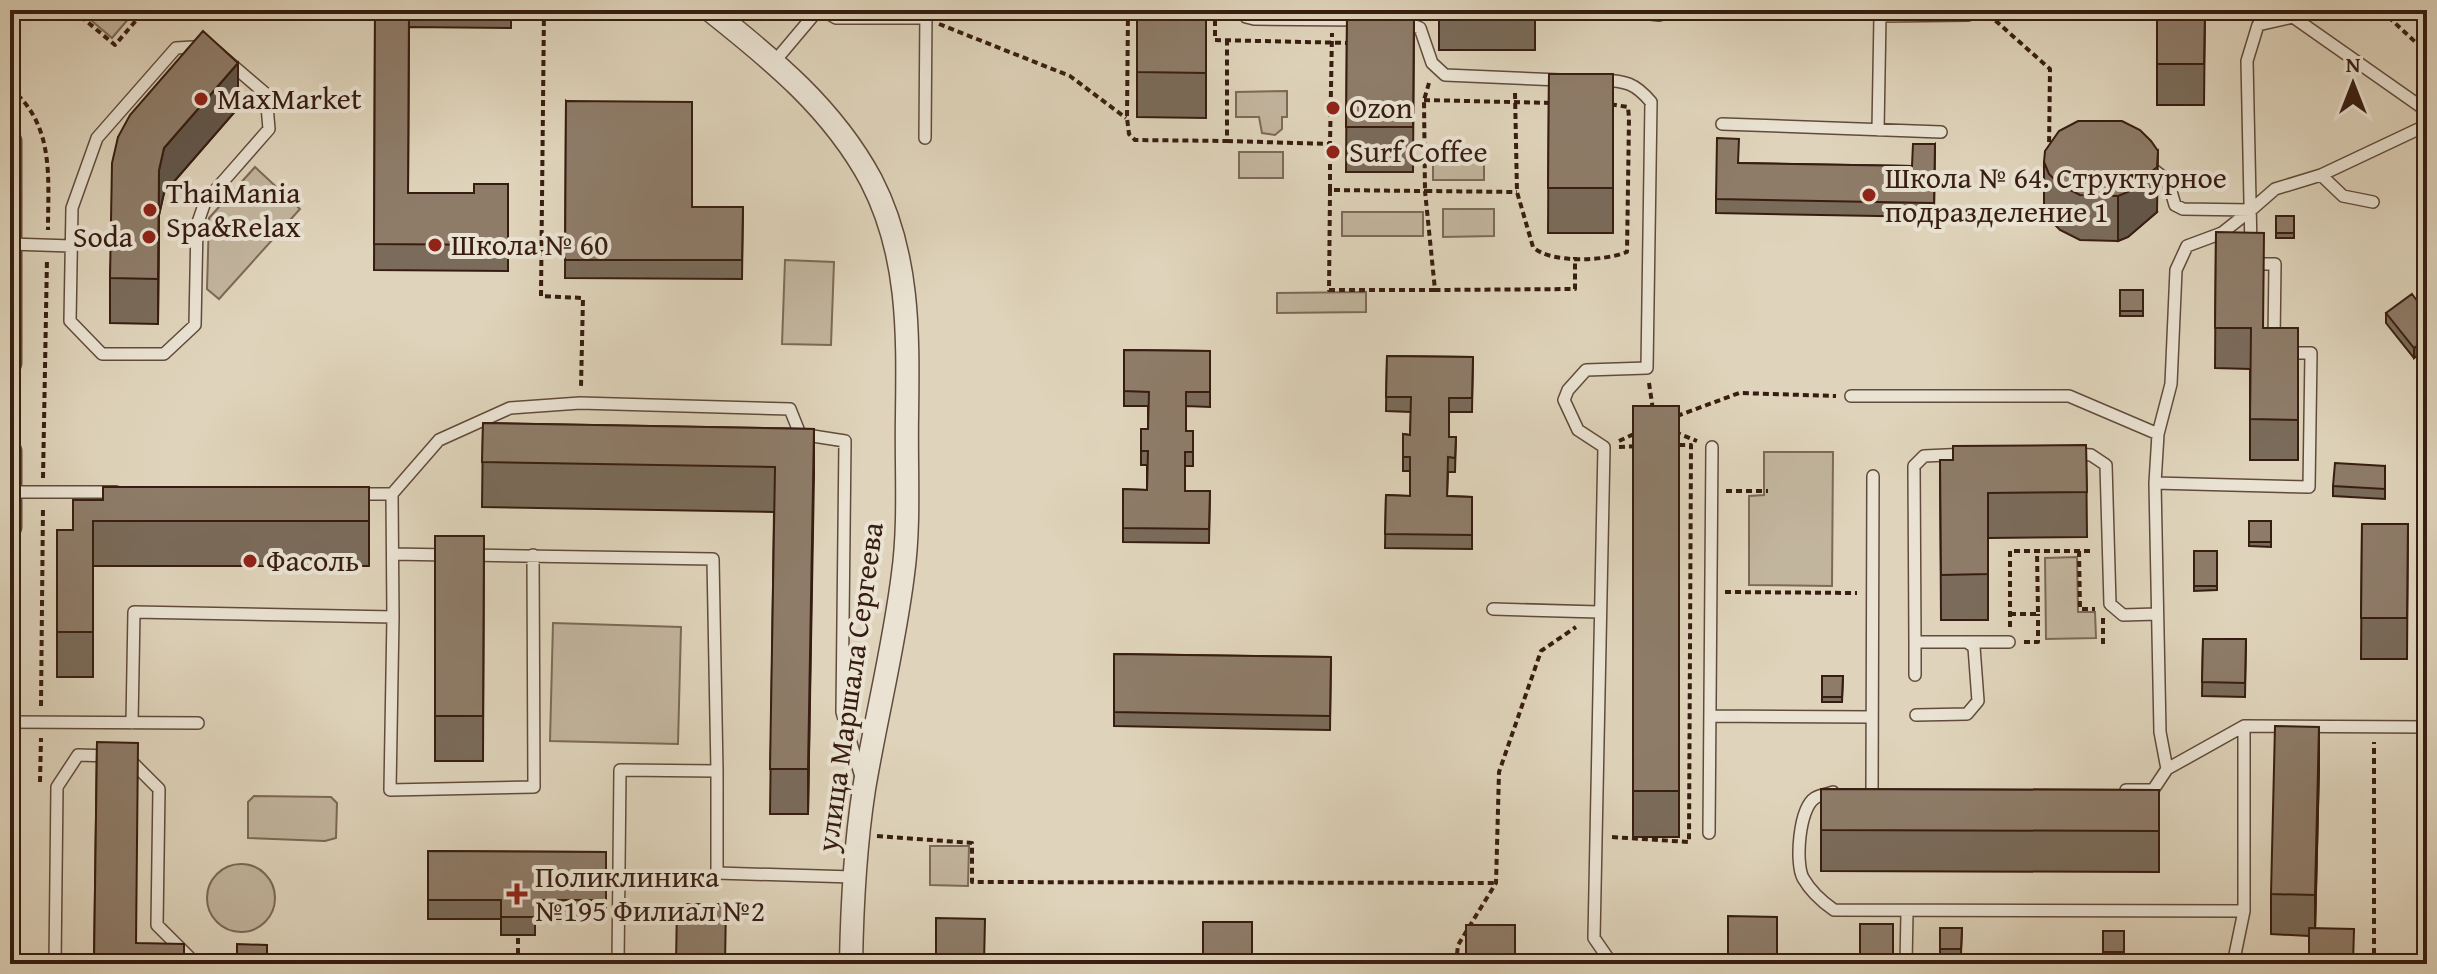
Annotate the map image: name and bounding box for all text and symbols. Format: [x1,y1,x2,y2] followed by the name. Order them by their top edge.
[2313,44,2393,124] north arrow
[2346,48,2361,80] text: N
[217,76,362,120] place label: MaxMarket
[1349,85,1413,129] place label: Ozon
[192,90,210,108] marker: MaxMarket
[1324,99,1342,117] marker: Ozon
[1349,129,1487,173] place label: Surf Coffee
[1324,143,1342,161] marker: Surf Coffee
[1885,155,2227,233] place label: Школа № 64. Структурное подразделение 1
[166,170,301,248] place label: ThaiMania Spa&Relax
[1860,186,1878,204] marker: Школа № 64. Структурное подразделение 1
[141,201,159,219] marker: ThaiMania Spa&Relax
[73,214,133,258] place label: Soda
[451,222,608,266] place label: Школа № 60
[140,228,158,246] marker: Soda
[426,236,444,254] marker: Школа № 60
[804,519,894,855] street label: улица Маршала Сергеева
[266,538,359,582] place label: Фасоль
[241,552,259,570] marker: Фасоль
[535,854,765,932] place label: Поликлиника №195 Филиал №2
[506,883,528,905] marker: Поликлиника №195 Филиал №2

